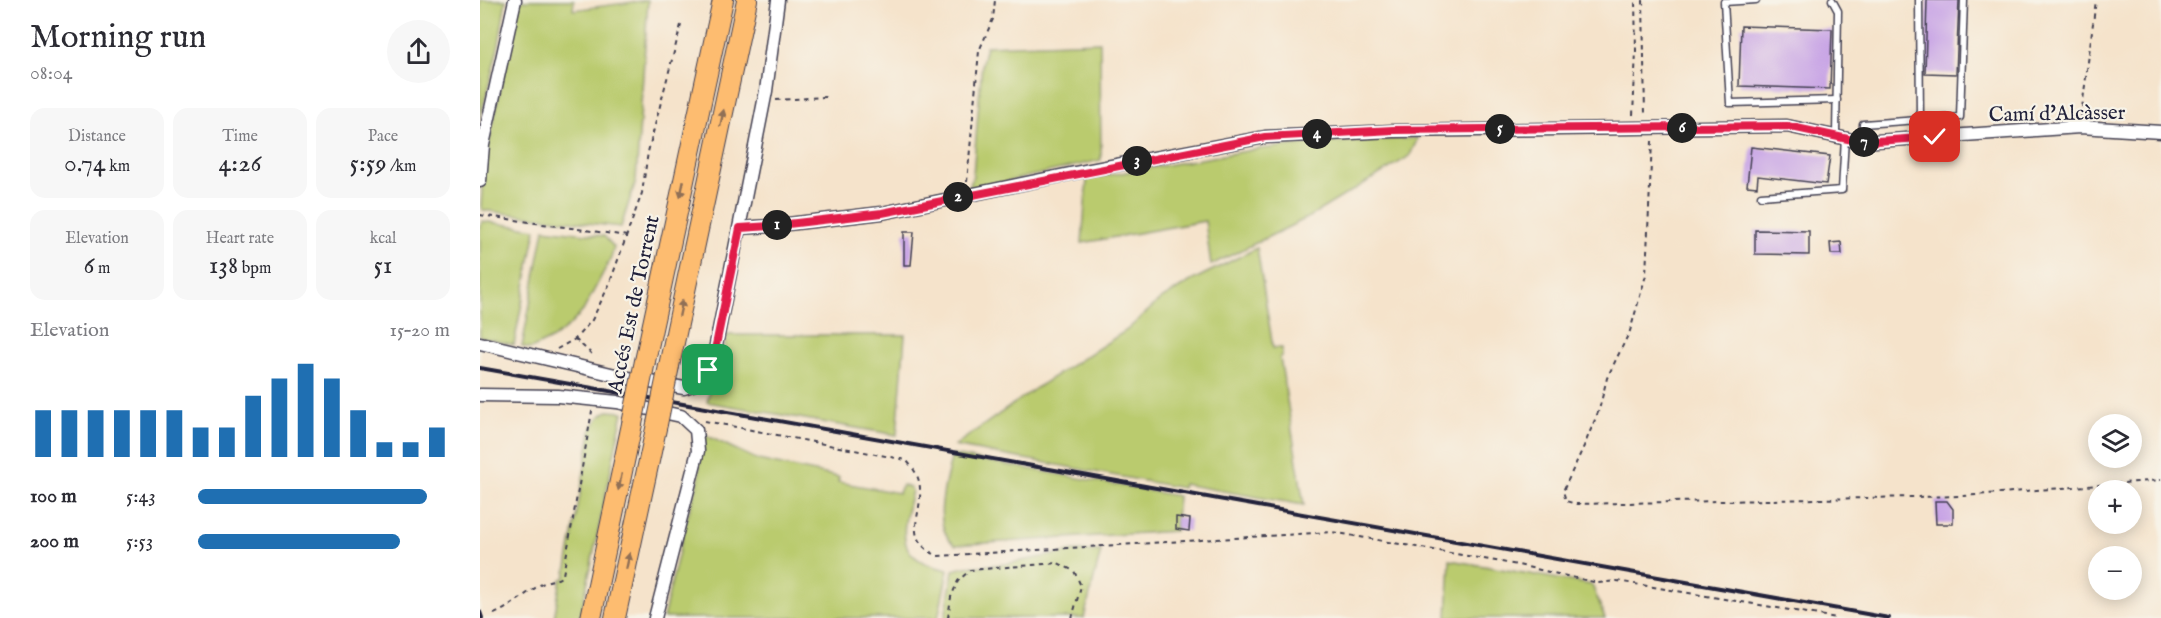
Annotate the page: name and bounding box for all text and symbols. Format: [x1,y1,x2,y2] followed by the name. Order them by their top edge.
[30,17,206,59] text: Morning run
[387,20,450,83] button: share
[30,61,73,86] text: 08:04
[1988,100,2126,129] street label: Camí d'Alcàsser
[718,108,727,127] one-way arrow
[1909,111,1960,162] pin
[1667,113,1697,143] pin: 6
[1485,114,1515,144] pin: 5
[1679,118,1685,138] text: 6
[1302,119,1332,149] pin: 4
[1497,119,1503,139] text: 5
[1918,120,1951,153] icon: check
[1313,124,1321,144] text: 4
[68,127,126,147] text: Distance
[222,127,258,147] text: Time
[368,127,398,147] text: Pace
[1849,127,1879,157] pin: 7
[1860,132,1868,152] text: 7
[1122,146,1152,176] pin: 3
[64,147,106,180] text: 0.74
[219,147,261,180] text: 4:26
[350,147,387,180] text: 5:59
[1134,151,1140,171] text: 3
[106,157,130,177] text: km
[387,157,416,177] text: /km
[677,180,686,199] one-way arrow
[943,182,973,212] pin: 2
[954,187,962,207] text: 2
[762,210,792,240] pin: 1
[602,213,666,397] street label: Accés Est de Torrent
[774,215,780,235] text: 1
[65,229,129,249] text: Elevation
[206,229,274,249] text: Heart rate
[370,229,396,249] text: kcal
[84,249,95,282] text: 6
[209,249,238,282] text: 138
[373,249,393,282] text: 51
[95,259,110,279] text: m
[238,259,271,279] text: bpm
[677,299,686,318] one-way arrow
[30,318,109,343] text: Elevation
[390,318,450,343] text: 15–20 m
[682,344,733,395] pin
[691,353,724,386] icon: arrive
[2088,414,2142,600] map controls
[2088,414,2142,468] button: layers
[615,472,624,491] one-way arrow
[2088,480,2142,534] button: +
[30,484,77,509] text: 100 m
[126,484,156,509] text: 5:43
[30,529,79,554] text: 200 m
[126,529,153,554] text: 5:53
[2088,546,2142,600] button: −
[623,552,633,570] one-way arrow

